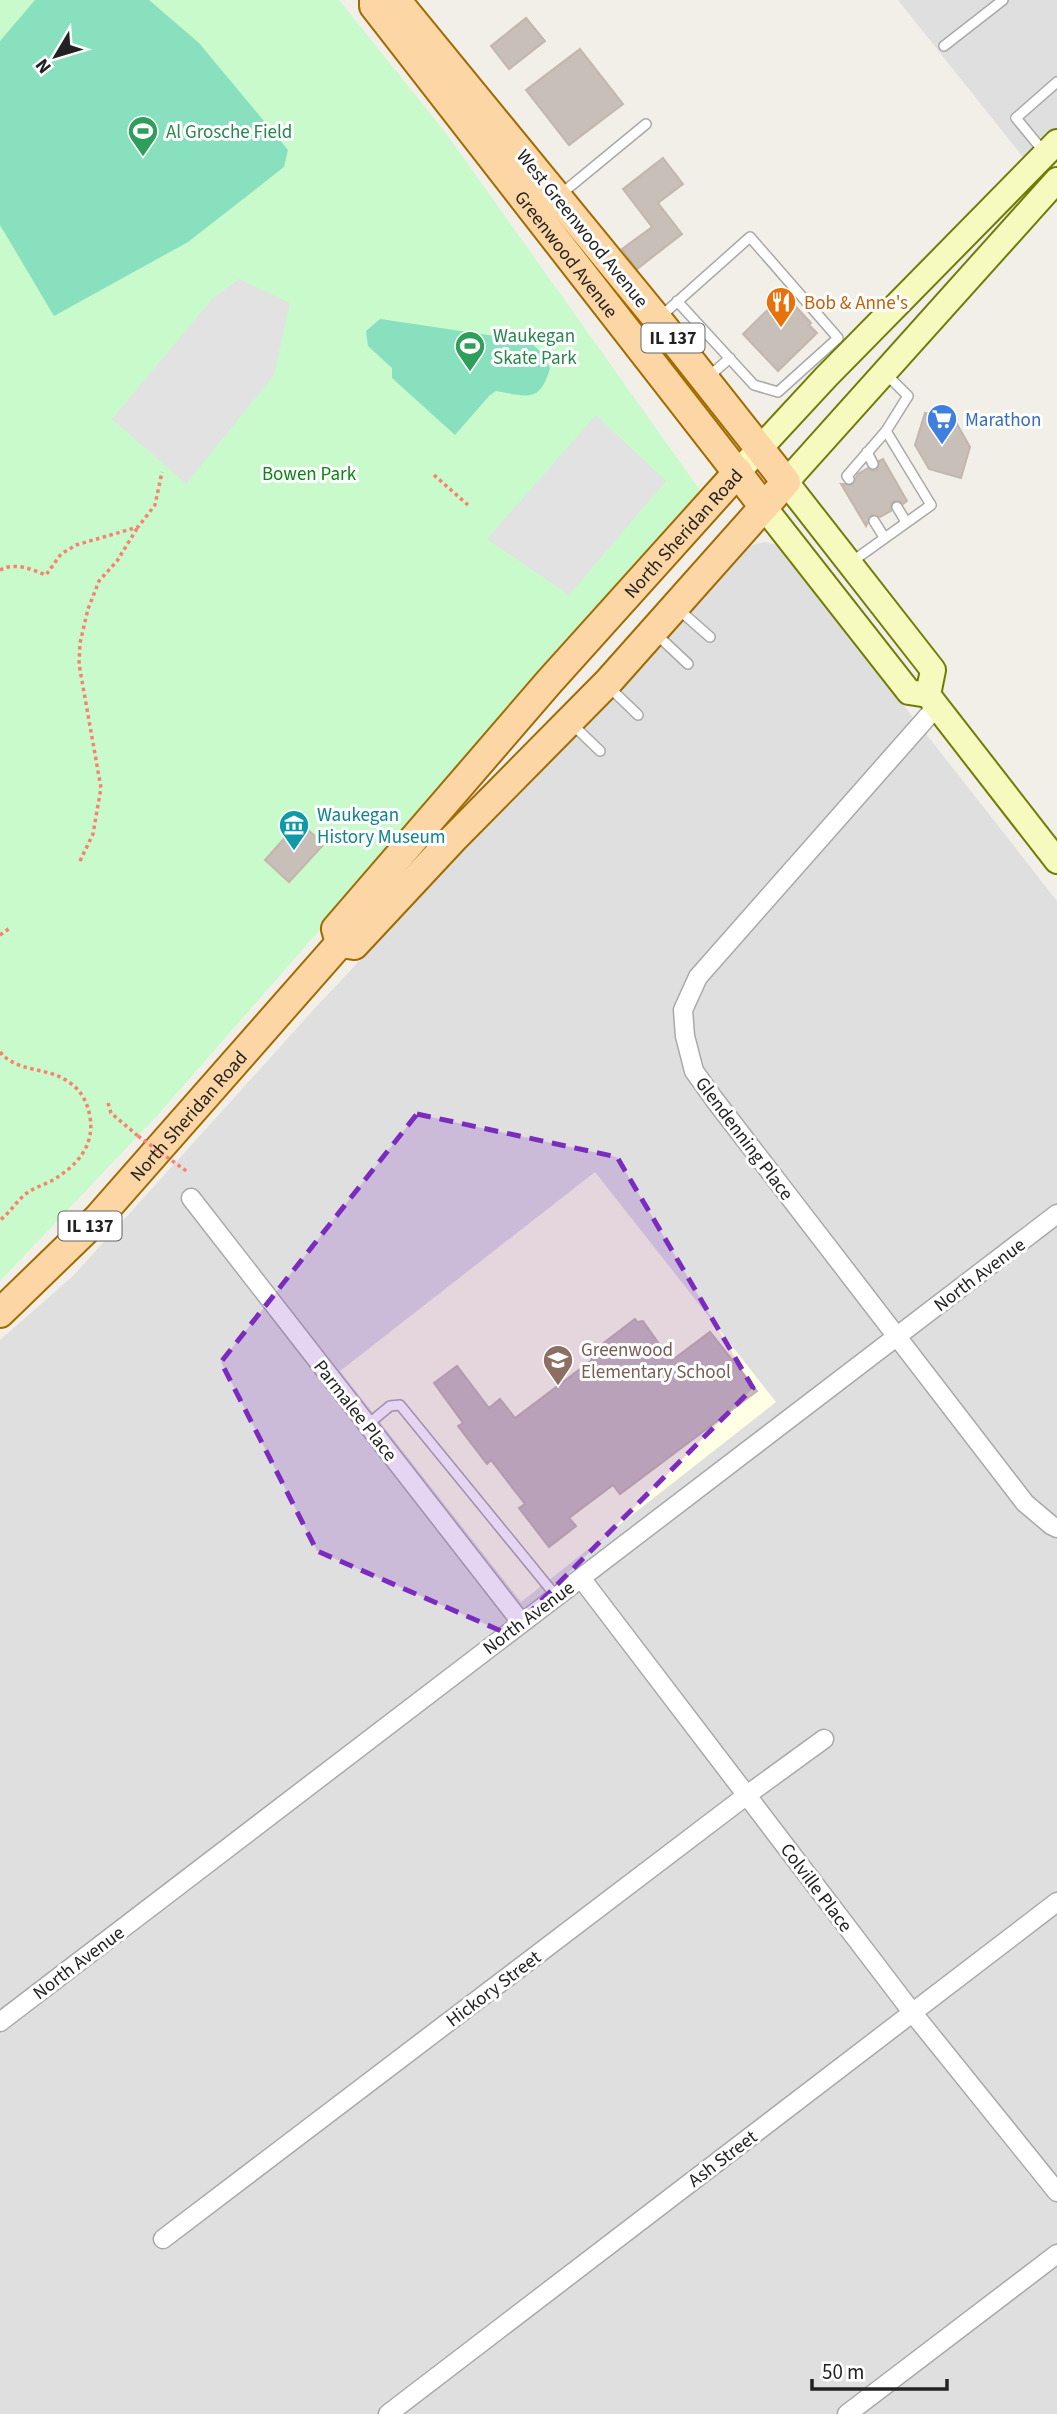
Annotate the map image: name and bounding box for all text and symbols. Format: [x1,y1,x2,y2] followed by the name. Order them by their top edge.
[21,21,91,91] north arrow
[29,52,58,79] text: N
[126,114,160,158] sports icon: Al Grosche Field
[166,119,292,146] place label: Al Grosche Field
[512,144,654,312] street label: West Greenwood Avenue
[511,186,625,322] street label: Greenwood Avenue
[764,285,798,329] restaurant icon: Bob & Anne's
[804,290,908,317] place label: Bob & Anne's
[493,323,577,372] place label: Waukegan Skate Park
[642,324,704,352] road number: IL 137
[453,329,487,373] sports icon: Waukegan Skate Park
[925,402,959,446] supermarket icon: Marathon
[965,407,1041,434] place label: Marathon
[262,461,357,488] park label: Bowen Park
[618,463,750,605] street label: North Sheridan Road
[317,802,445,851] place label: Waukegan History Museum
[277,808,311,852] museum icon: Waukegan History Museum
[124,1045,254,1188] street label: North Sheridan Road
[688,1071,799,1206] street label: Glendenning Place
[58,1212,122,1240] road number: IL 137
[929,1232,1031,1319] street label: North Avenue
[581,1337,731,1386] place label: Greenwood Elementary School
[541,1343,575,1387] school or university icon: Greenwood Elementary School
[307,1355,403,1467] street label: Parmalee Place
[478,1575,580,1662] street label: North Avenue
[773,1838,858,1938] street label: Colville Place
[28,1920,130,2007] street label: North Avenue
[441,1944,547,2034] street label: Hickory Street
[683,2124,764,2194] street label: Ash Street
[812,2348,947,2392] scale bar
[822,2357,864,2387] text: 50 m

